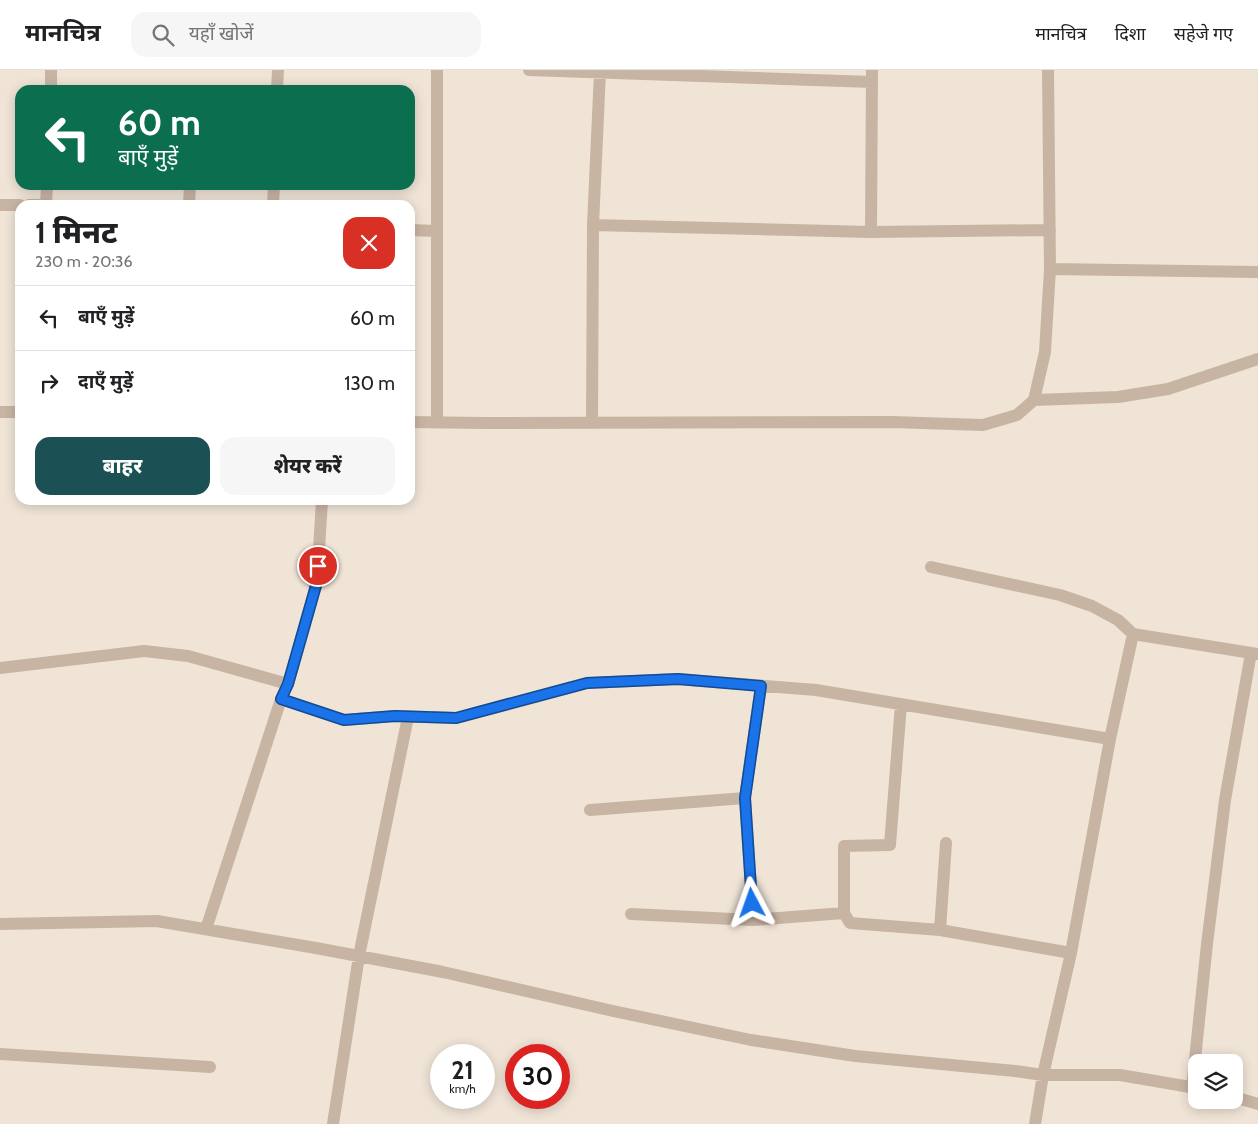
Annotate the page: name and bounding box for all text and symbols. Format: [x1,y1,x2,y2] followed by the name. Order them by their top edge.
[131,12,481,57] search box
[25,18,101,47] text: मानचित्र
[149,21,177,49] icon: search
[189,22,254,45] text: यहाँ खोजें
[1035,23,1087,45] text: मानचित्र
[1115,23,1146,45] text: दिशा
[1174,23,1233,45] text: सहेजे गए
[118,101,201,144] text: 60 m
[35,105,100,170] icon: left
[118,144,178,171] text: बाएँ मुड़ें
[35,214,117,251] text: 1 मिनट
[343,217,395,269] button: close
[35,252,132,271] text: 230 m · 20:36
[35,304,63,332] icon: left
[78,305,134,328] text: बाएँ मुड़ें
[350,307,395,330] text: 60 m
[35,369,63,397] icon: right
[78,370,133,393] text: दाएँ मुड़ें
[344,372,395,395] text: 130 m
[35,437,210,495] button: बाहर
[220,437,395,495] button: शेयर करें
[297,545,339,587] pin
[304,552,332,580] icon: arrive
[725,876,777,928] position arrow
[505,1044,570,1109] speed limit sign: 30
[1188,1054,1243,1109] map controls
[1188,1054,1243,1109] button: layers
[451,1055,474,1085] text: 21
[449,1081,476,1096] text: km/h

